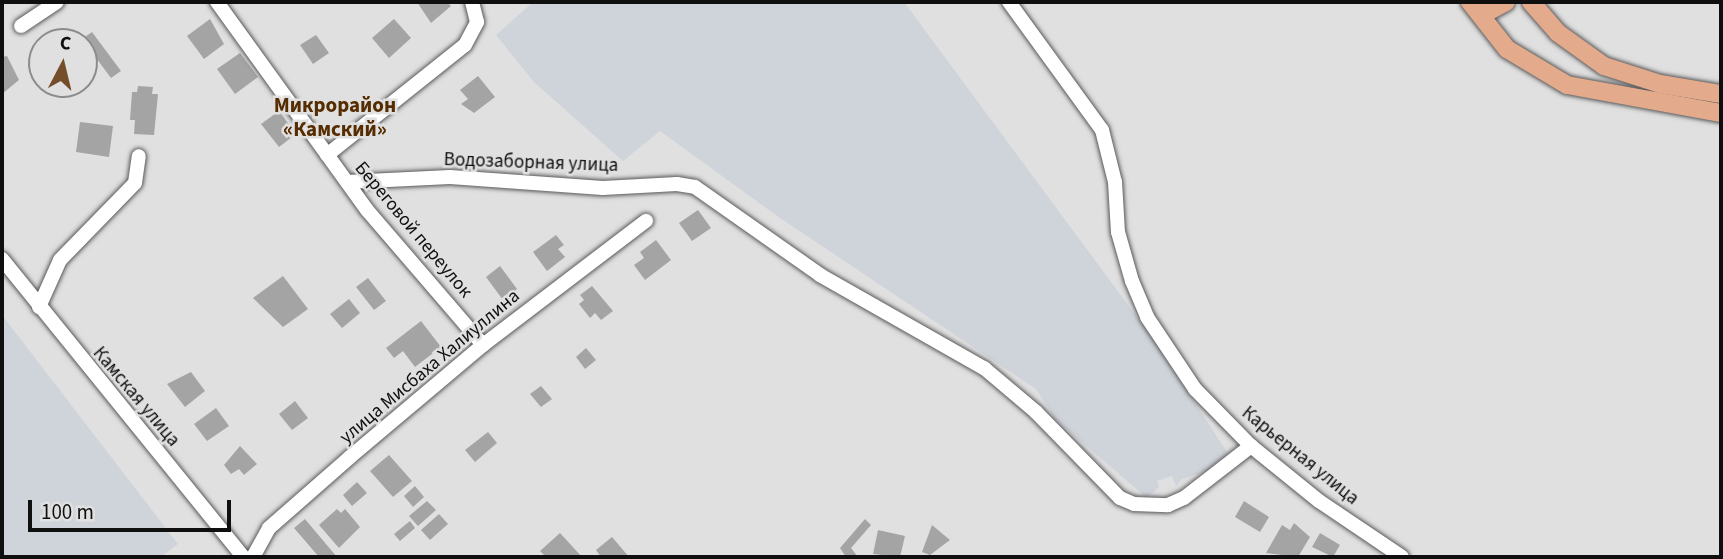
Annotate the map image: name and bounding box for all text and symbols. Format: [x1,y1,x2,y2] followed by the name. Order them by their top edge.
[28,28,98,98] north arrow
[58,30,73,58] text: С
[274,92,396,142] district label: Микрорайон «Камский»
[443,149,619,177] street label: Водозаборная улица
[349,157,477,303] street label: Береговой переулок
[335,285,525,449] street label: улица Мисбаха Халиуллина
[88,342,184,452] street label: Камская улица
[1237,402,1363,510] street label: Карьерная улица
[32,486,234,530] scale bar
[41,497,94,527] text: 100 m

